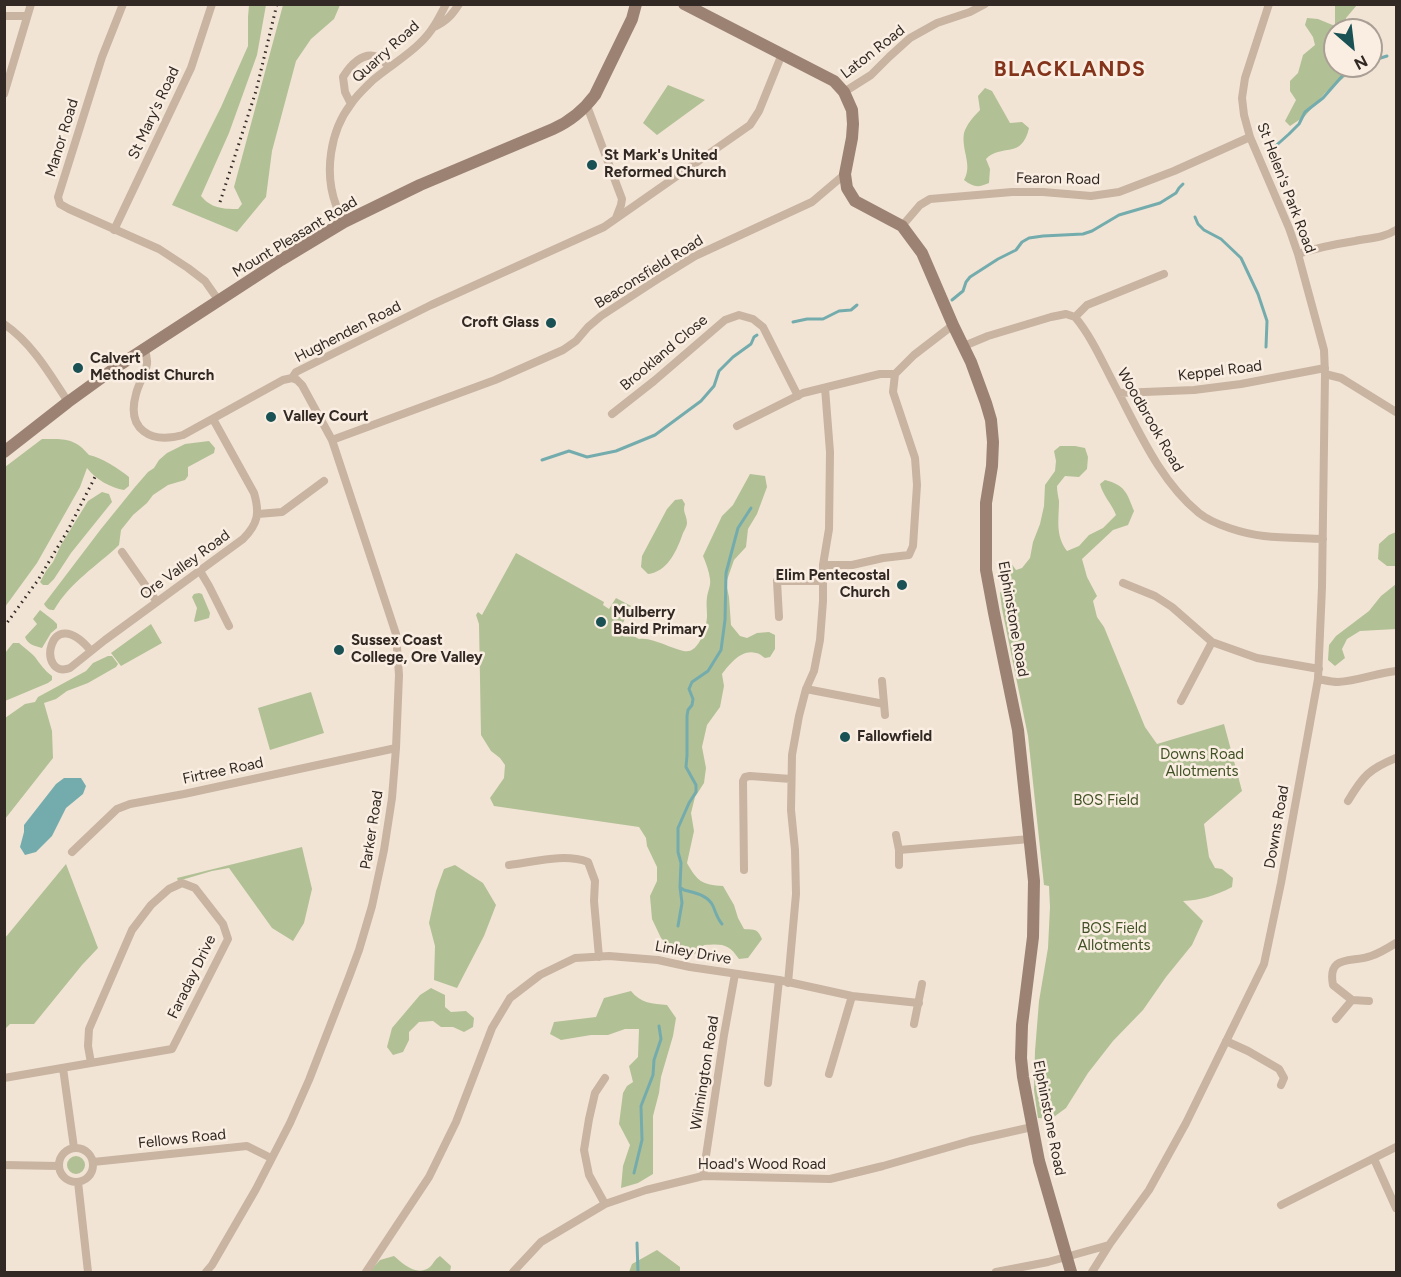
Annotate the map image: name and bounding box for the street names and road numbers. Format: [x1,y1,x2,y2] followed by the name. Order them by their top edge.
[349,17,423,87] street label: Quarry Road
[837,21,909,83] street label: Laton Road
[125,64,183,162] street label: St Mary's Road
[42,97,82,179] street label: Manor Road
[1253,120,1319,256] street label: St Helen's Park Road
[1016,169,1100,189] street label: Fearon Road
[229,193,361,281] street label: Mount Pleasant Road
[591,231,707,313] street label: Beaconsfield Road
[292,297,404,367] street label: Hughenden Road
[617,311,711,395] street label: Brookland Close
[1177,357,1263,385] street label: Keppel Road
[1113,365,1187,475] street label: Woodbrook Road
[137,526,233,604] street label: Ore Valley Road
[994,560,1032,678] street label: Elphinstone Road
[181,754,265,788] street label: Firtree Road
[1261,784,1293,870] street label: Downs Road
[357,789,387,871] street label: Parker Road
[164,932,220,1022] street label: Faraday Drive
[653,937,733,969] street label: Linley Drive
[687,1015,723,1131] street label: Wilmington Road
[1029,1059,1069,1177] street label: Elphinstone Road
[137,1125,227,1153] street label: Fellows Road
[698,1156,826,1174] street label: Hoad's Wood Road

